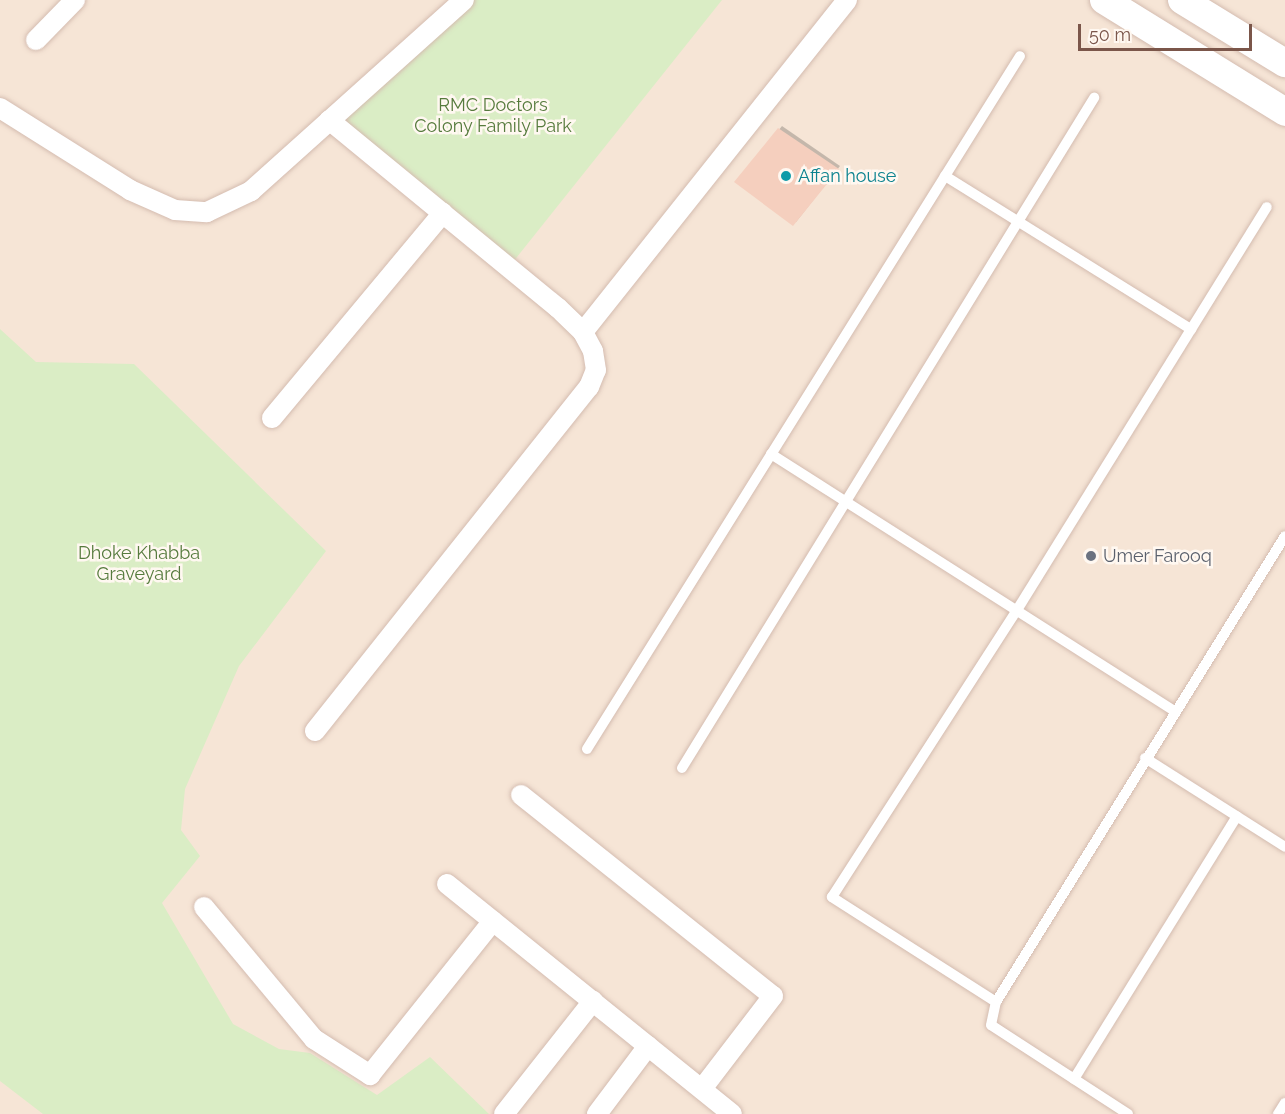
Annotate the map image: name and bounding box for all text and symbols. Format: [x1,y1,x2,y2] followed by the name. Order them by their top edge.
[1081,12,1255,50] scale bar
[1089,24,1131,45] text: 50 m
[414,95,572,138] park label: RMC Doctors Colony Family Park
[798,165,896,187] place label: Affan house
[779,169,793,183] marker: Affan house
[78,543,200,586] park label: Dhoke Khabba Graveyard
[1103,545,1212,567] place label: Umer Farooq
[1084,549,1098,563] marker: Umer Farooq

